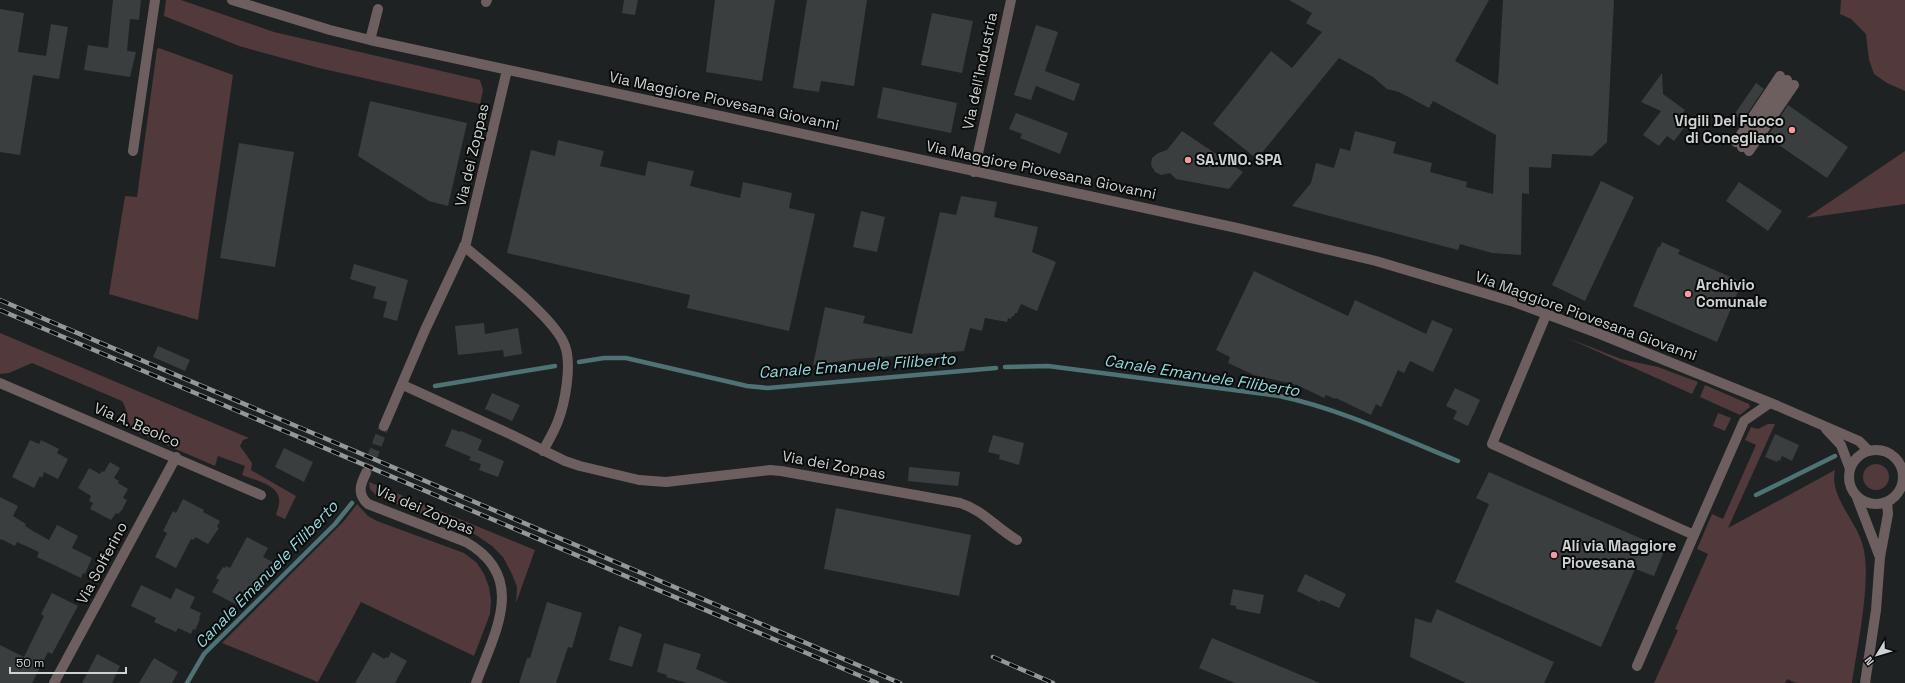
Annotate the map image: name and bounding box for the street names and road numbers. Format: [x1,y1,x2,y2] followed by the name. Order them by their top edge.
[958,10,1001,131] street label: Via dell'Industria
[607,67,841,134] street label: Via Maggiore Piovesana Giovanni
[450,102,493,208] street label: Via dei Zoppas
[924,136,1158,203] street label: Via Maggiore Piovesana Giovanni
[1473,266,1700,365] street label: Via Maggiore Piovesana Giovanni
[91,398,183,451] street label: Via A. Beolco
[781,446,888,483] street label: Via dei Zoppas
[373,480,477,539] street label: Via dei Zoppas
[72,518,131,607] street label: Via Solferino

